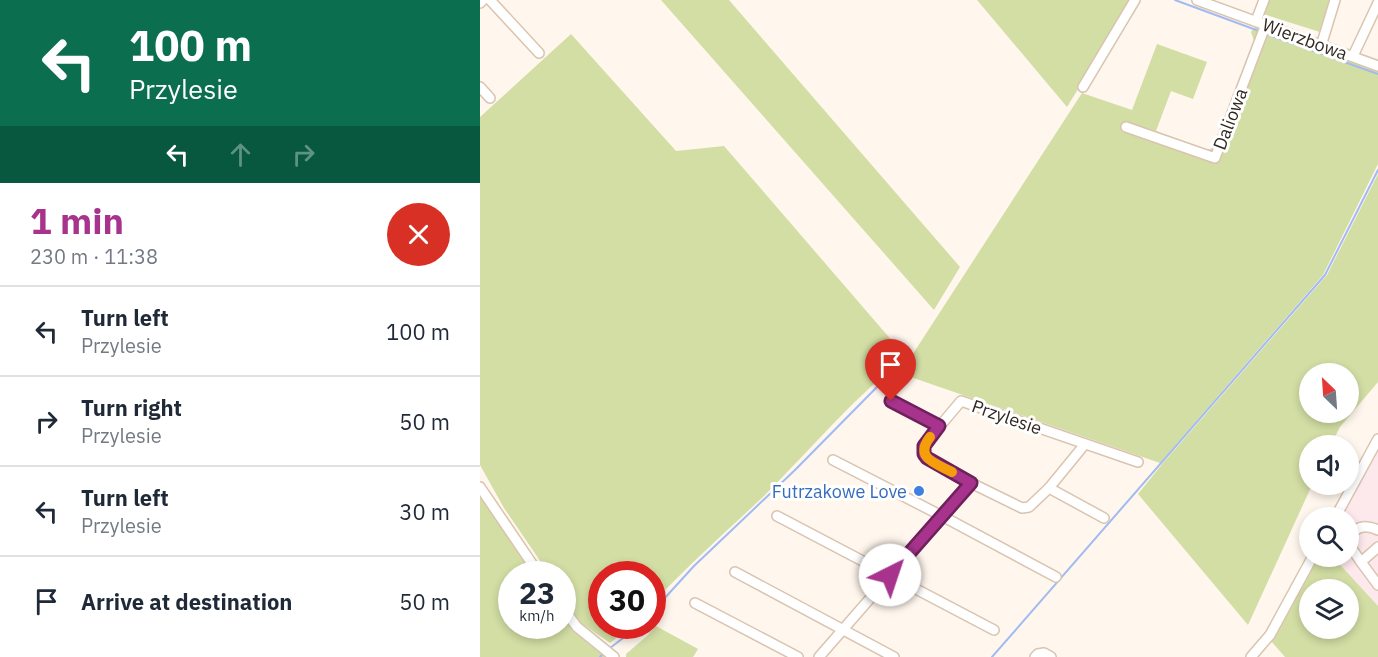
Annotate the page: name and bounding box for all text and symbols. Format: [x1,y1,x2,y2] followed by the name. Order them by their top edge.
[1259,13,1351,65] street label: Wierzbowa
[129,18,252,73] text: 100 m
[30,24,108,102] icon: left
[129,71,238,106] text: Przylesie
[1208,84,1252,153] street label: Daliowa
[161,138,194,171] icon: left
[224,138,257,171] icon: ahead
[287,138,320,171] icon: right
[30,197,124,244] text: 1 min
[387,203,450,266] button: close
[30,243,158,270] text: 230 m · 11:38
[81,303,169,332] text: Turn left
[30,315,63,348] icon: left
[386,317,450,346] text: 100 m
[81,332,162,359] text: Przylesie
[865,339,916,401] pin
[874,348,907,381] icon: arrive
[1299,363,1359,423] north arrow
[1299,363,1359,639] map controls
[81,393,182,422] text: Turn right
[969,394,1045,440] street label: Przylesie
[30,405,63,438] icon: right
[399,407,450,436] text: 50 m
[81,422,162,449] text: Przylesie
[1299,435,1359,495] button: sound
[772,480,907,503] place label: Futrzakowe Love
[81,483,169,512] text: Turn left
[912,484,926,498] marker: Futrzakowe Love
[30,495,63,528] icon: left
[399,497,450,526] text: 30 m
[1299,507,1359,567] button: search
[81,512,162,539] text: Przylesie
[858,543,922,607] position arrow
[588,561,666,639] speed limit sign: 30
[519,573,555,612] text: 23
[1299,579,1359,639] button: layers
[30,585,63,618] icon: arrive
[81,587,292,616] text: Arrive at destination
[399,587,450,616] text: 50 m
[519,606,555,625] text: km/h

